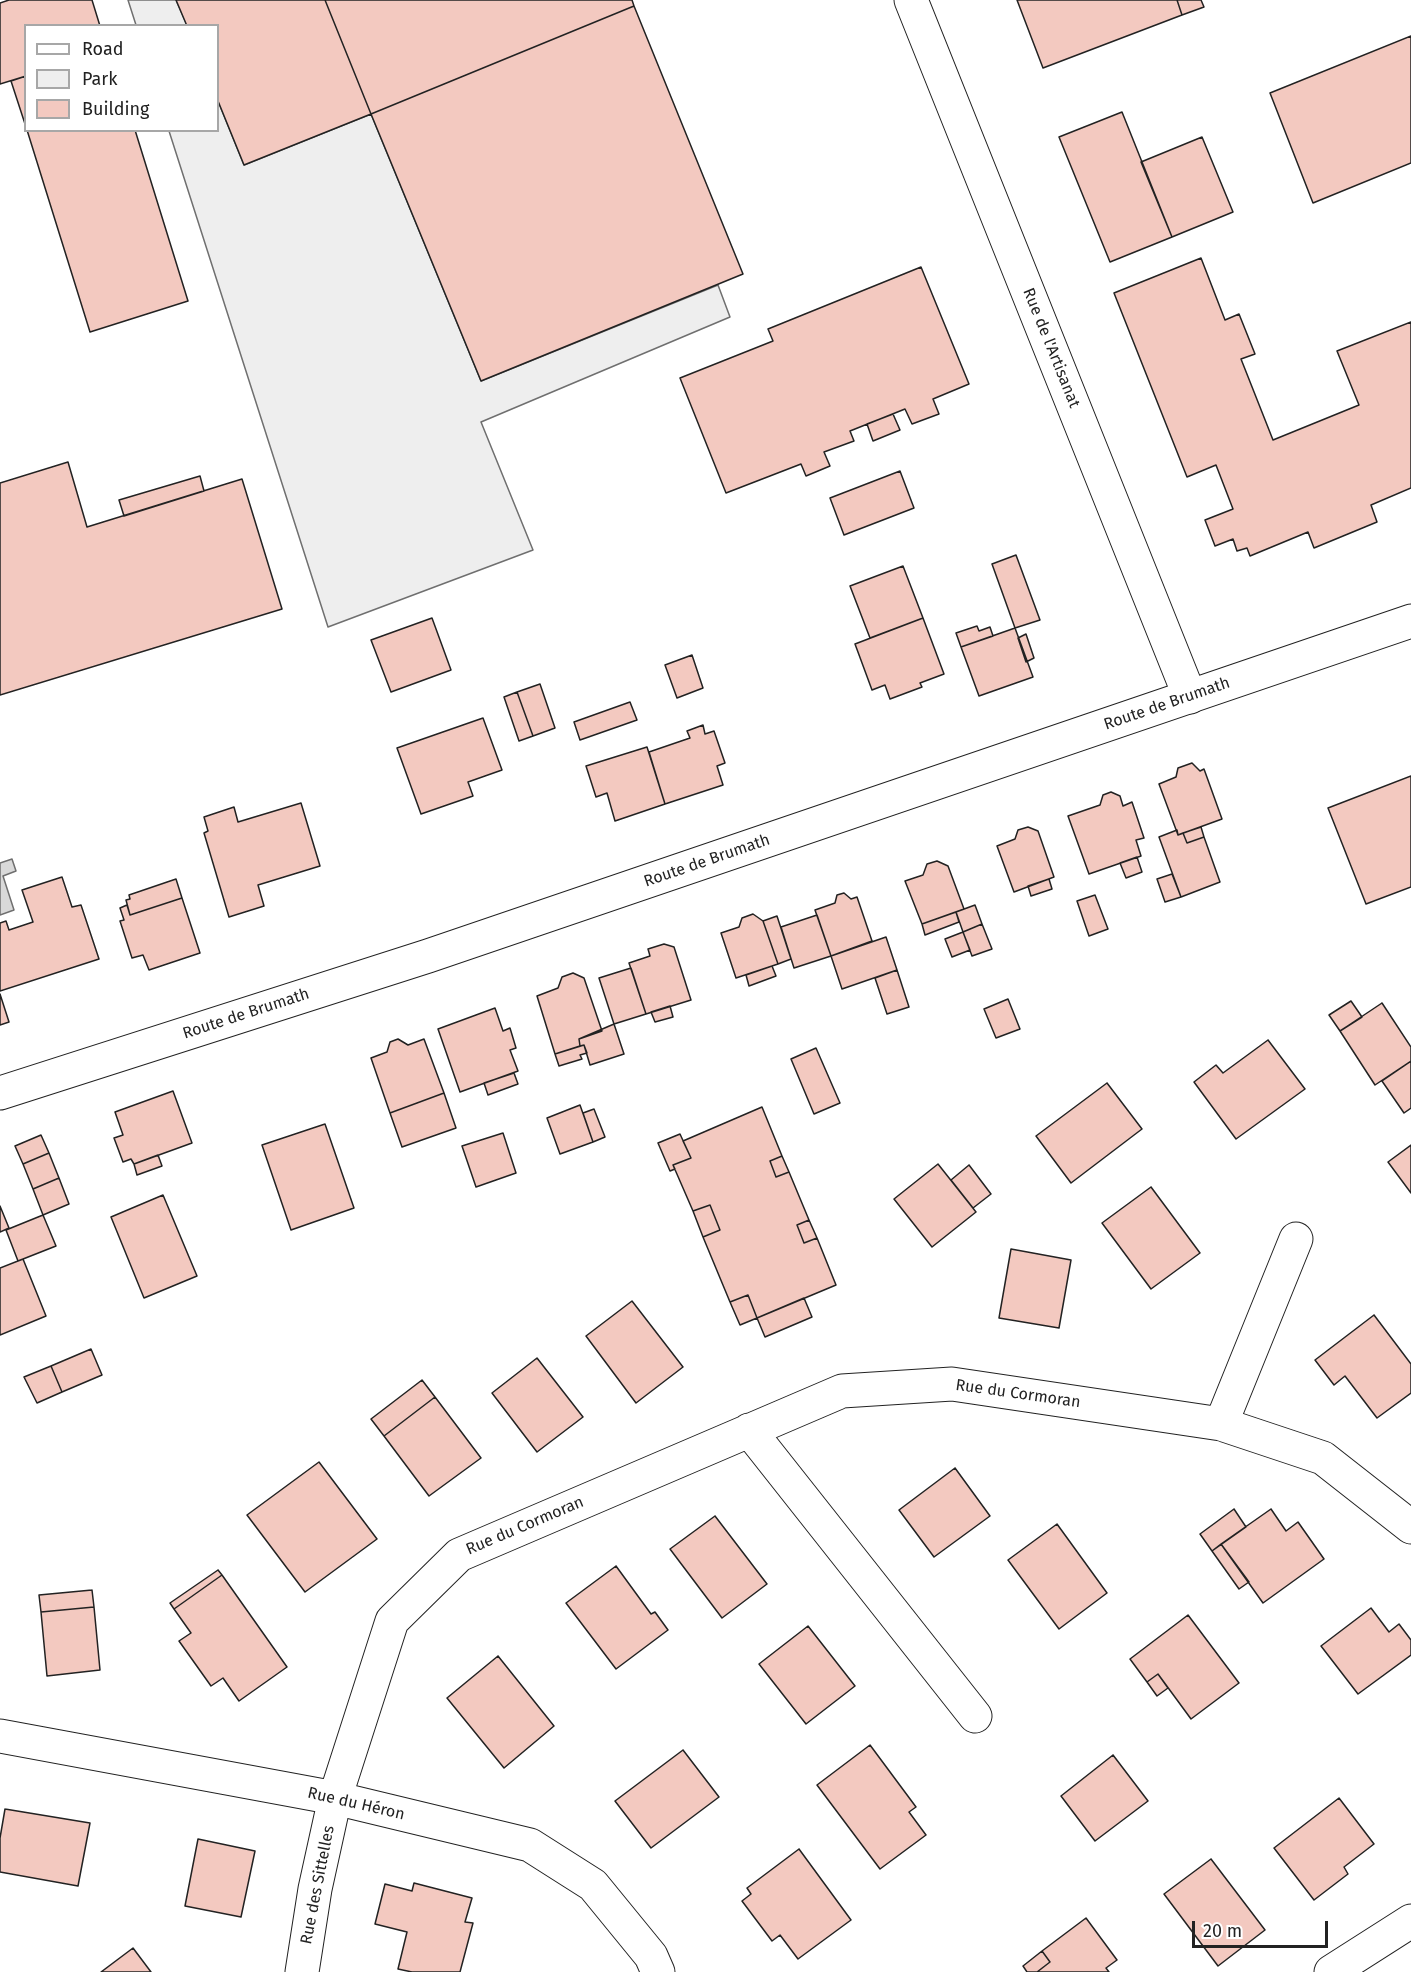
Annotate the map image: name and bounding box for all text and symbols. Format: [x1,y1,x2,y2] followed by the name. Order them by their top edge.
[24,24,219,132] legend
[82,38,124,60] text: Road
[82,68,117,90] text: Park
[82,98,149,120] text: Building
[1018,285,1084,411] street label: Rue de l'Artisanat
[1102,673,1232,735] street label: Route de Brumath
[642,830,772,892] street label: Route de Brumath
[180,984,312,1044] street label: Route de Brumath
[954,1376,1082,1412] street label: Rue du Cormoran
[463,1493,587,1559] street label: Rue du Cormoran
[306,1784,406,1824] street label: Rue du Héron
[297,1824,339,1946] street label: Rue des Sittelles
[1195,1909,1332,1947] scale bar
[1203,1920,1242,1942] text: 20 m

